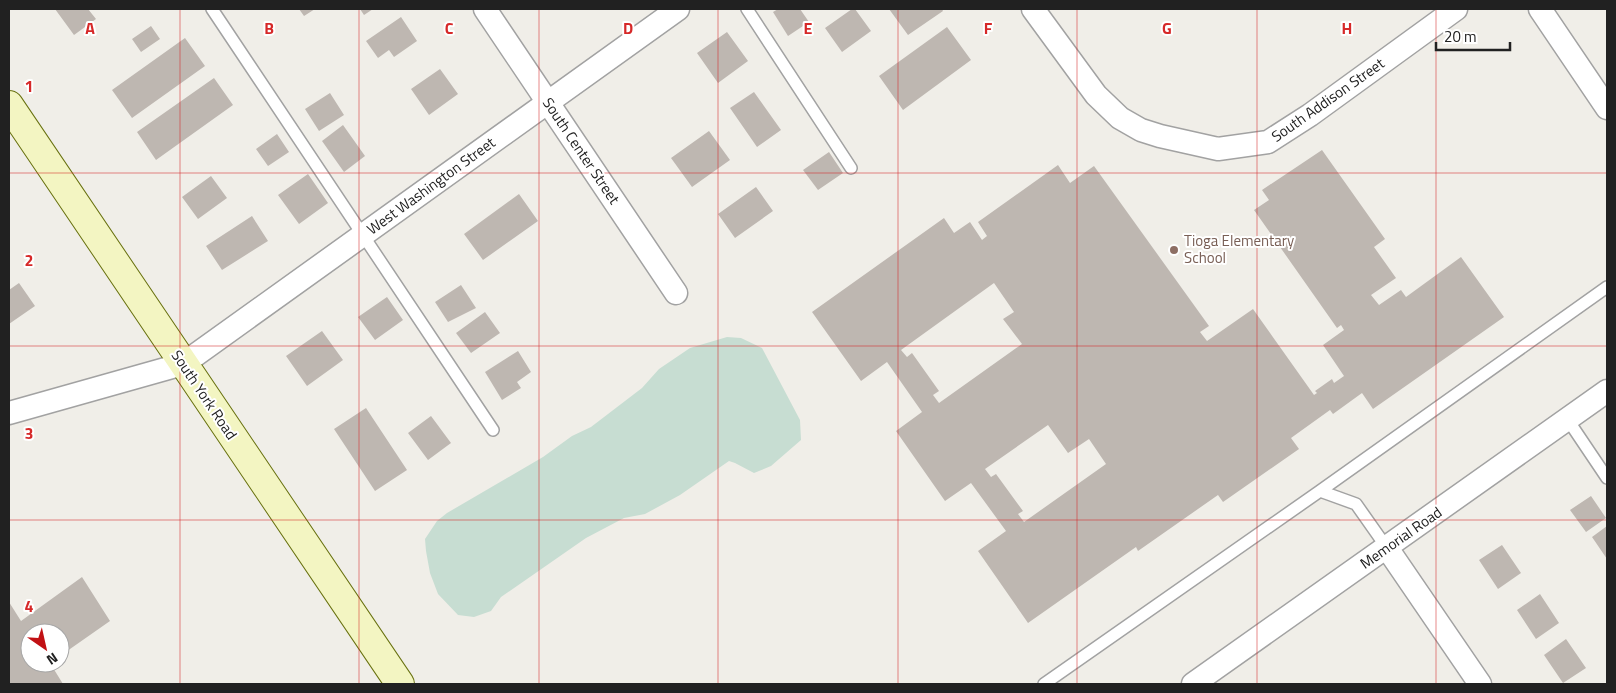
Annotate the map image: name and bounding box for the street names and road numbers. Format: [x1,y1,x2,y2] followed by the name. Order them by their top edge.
[1266,51,1390,147] street label: South Addison Street
[537,93,626,209] street label: South Center Street
[362,131,500,240] street label: West Washington Street
[166,345,243,444] street label: South York Road
[1355,501,1447,574] street label: Memorial Road

